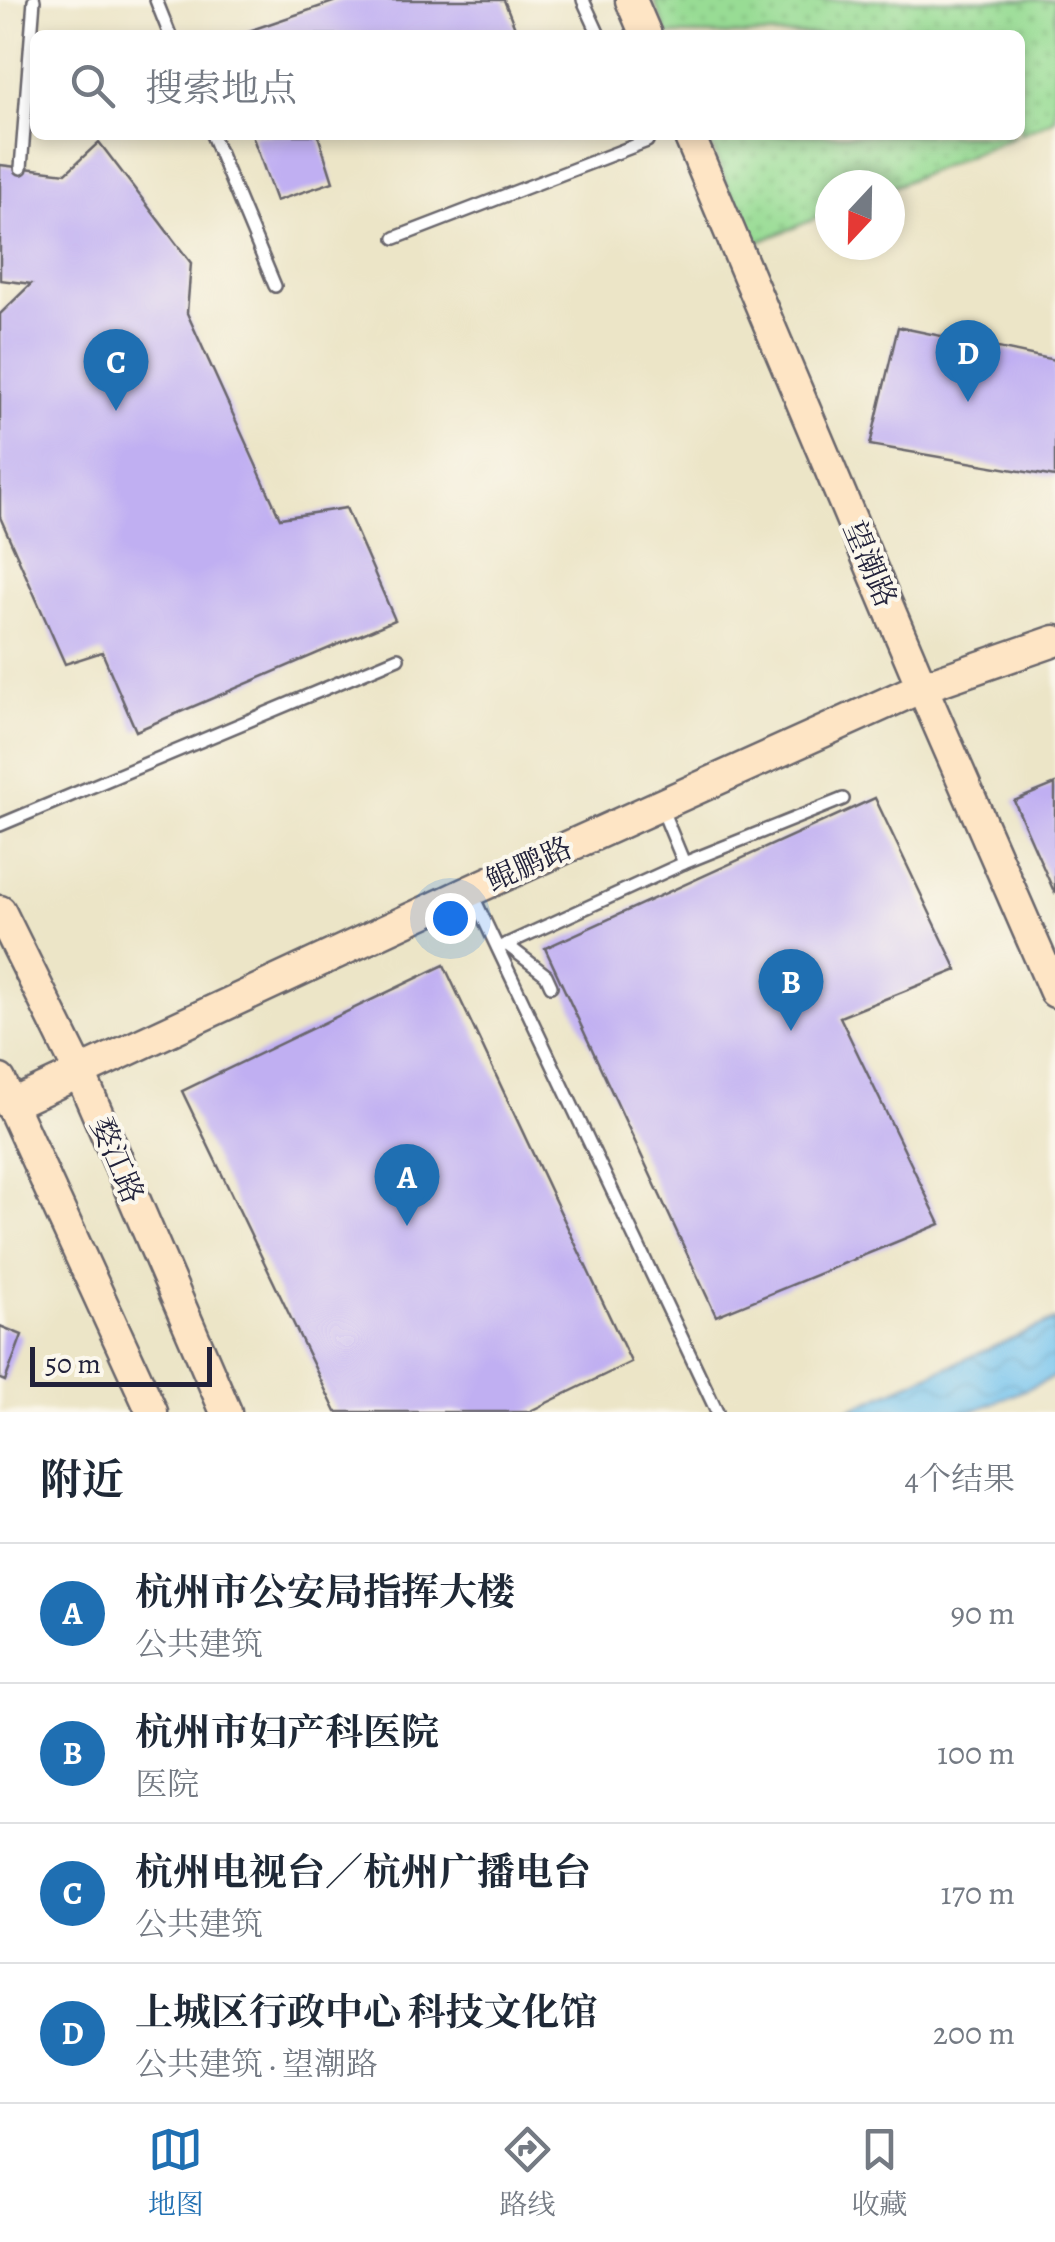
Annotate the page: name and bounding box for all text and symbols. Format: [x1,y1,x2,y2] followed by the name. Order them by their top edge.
[30,30,1025,140] search box
[65,58,120,113] icon: search
[145,62,297,114] text: 搜索地点
[815,170,905,260] north arrow
[936,320,1000,402] pin: D
[84,328,148,411] pin: C
[834,515,906,613] street label: 望潮路
[480,827,578,901] street label: 鲲鹏路
[425,893,476,944] your location
[758,948,824,1031] pin: B
[81,1111,153,1209] street label: 婺江路
[374,1144,440,1226] pin: A
[30,1342,212,1386] scale bar
[45,1345,101,1383] text: 50 m
[40,1451,124,1508] text: 附近
[905,1457,1015,1501] text: 4个结果
[135,1566,515,1618] text: 杭州市公安局指挥大楼
[62,1591,83,1635] text: A
[950,1591,1015,1635] text: 90 m
[135,1622,263,1666] text: 公共建筑
[135,1706,439,1758] text: 杭州市妇产科医院
[62,1731,83,1775] text: B
[937,1731,1015,1775] text: 100 m
[135,1762,199,1806] text: 医院
[135,1846,591,1898] text: 杭州电视台／杭州广播电台
[63,1871,82,1915] text: C
[941,1871,1015,1915] text: 170 m
[135,1902,263,1946] text: 公共建筑
[135,1986,598,2038] text: 上城区行政中心 科技文化馆
[61,2011,84,2055] text: D
[933,2011,1015,2055] text: 200 m
[135,2042,378,2086] text: 公共建筑 · 望潮路
[148,2122,204,2224] tab: 地图
[499,2122,555,2224] tab: 路线
[851,2122,907,2224] tab: 收藏

